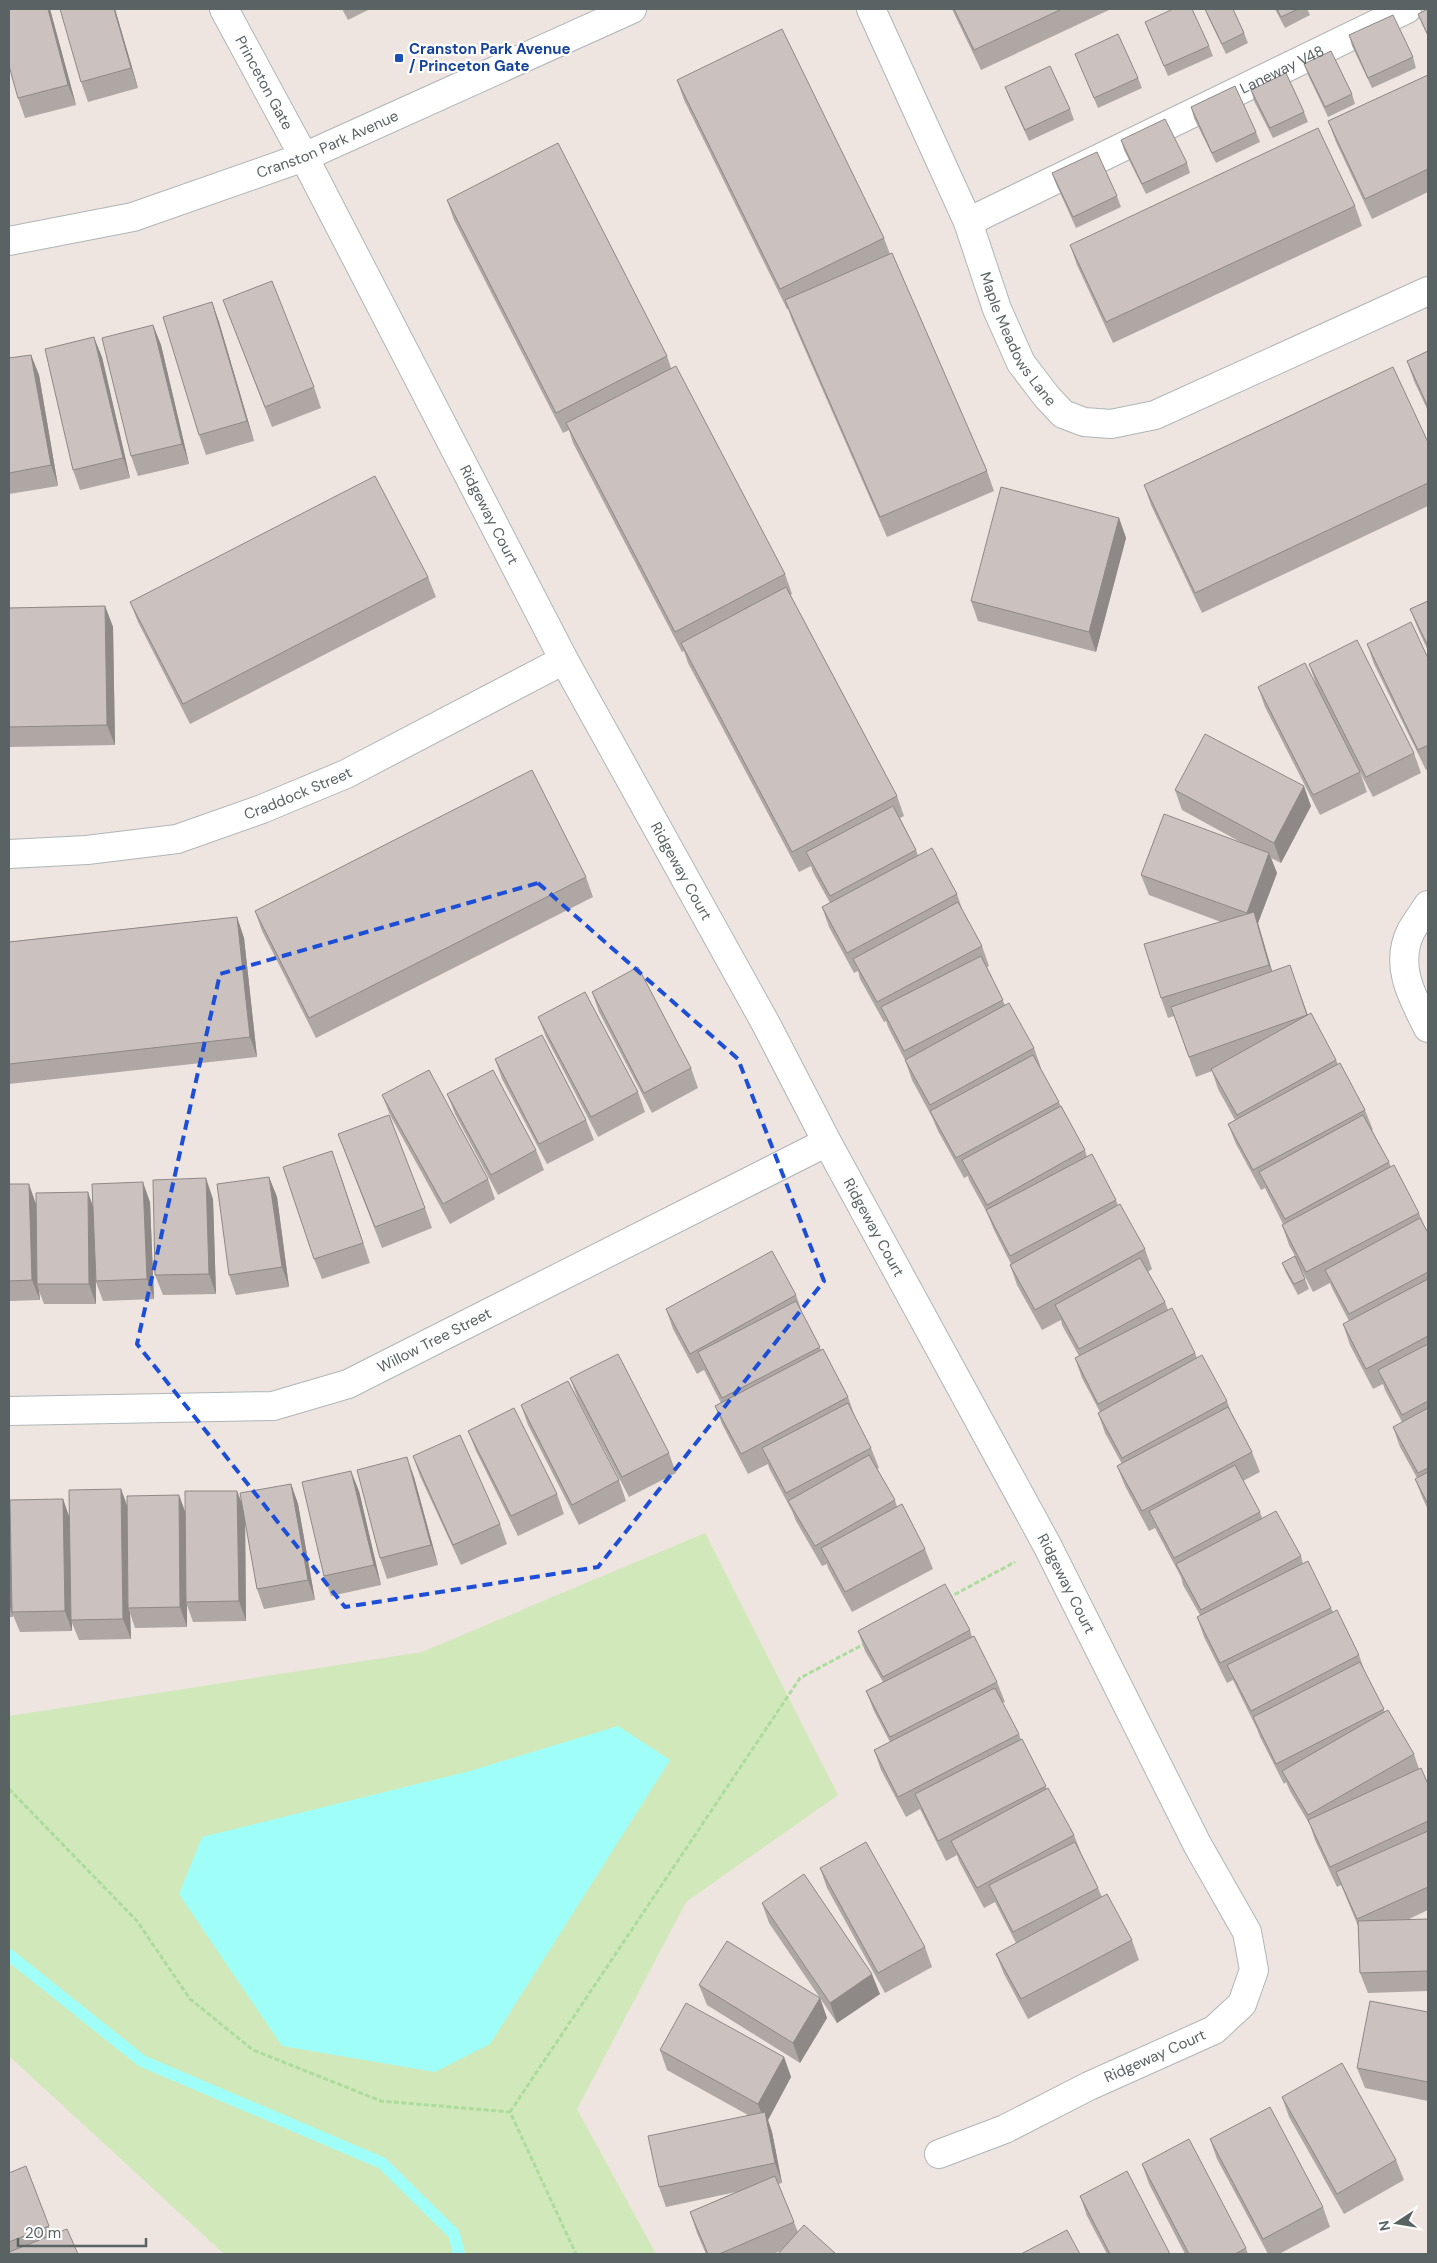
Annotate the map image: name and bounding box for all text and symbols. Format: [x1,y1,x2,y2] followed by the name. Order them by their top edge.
[230,32,297,133] street label: Princeton Gate
[409,39,571,76] place label: Cranston Park Avenue / Princeton Gate
[1237,41,1327,99] street label: Laneway V48
[393,52,405,64] marker: Cranston Park Avenue / Princeton Gate
[254,106,402,183] street label: Cranston Park Avenue
[975,269,1061,411] street label: Maple Meadows Lane
[455,462,523,568] street label: Ridgeway Court
[241,763,356,825] street label: Craddock Street
[646,818,717,924] street label: Ridgeway Court
[839,1175,909,1280] street label: Ridgeway Court
[374,1303,495,1378] street label: Willow Tree Street
[1033,1530,1100,1637] street label: Ridgeway Court
[1101,2025,1209,2087] street label: Ridgeway Court
[1372,2198,1422,2248] north arrow
[18,2216,145,2248] scale bar
[1374,2219,1394,2233] text: N
[25,2223,61,2243] text: 20 m

